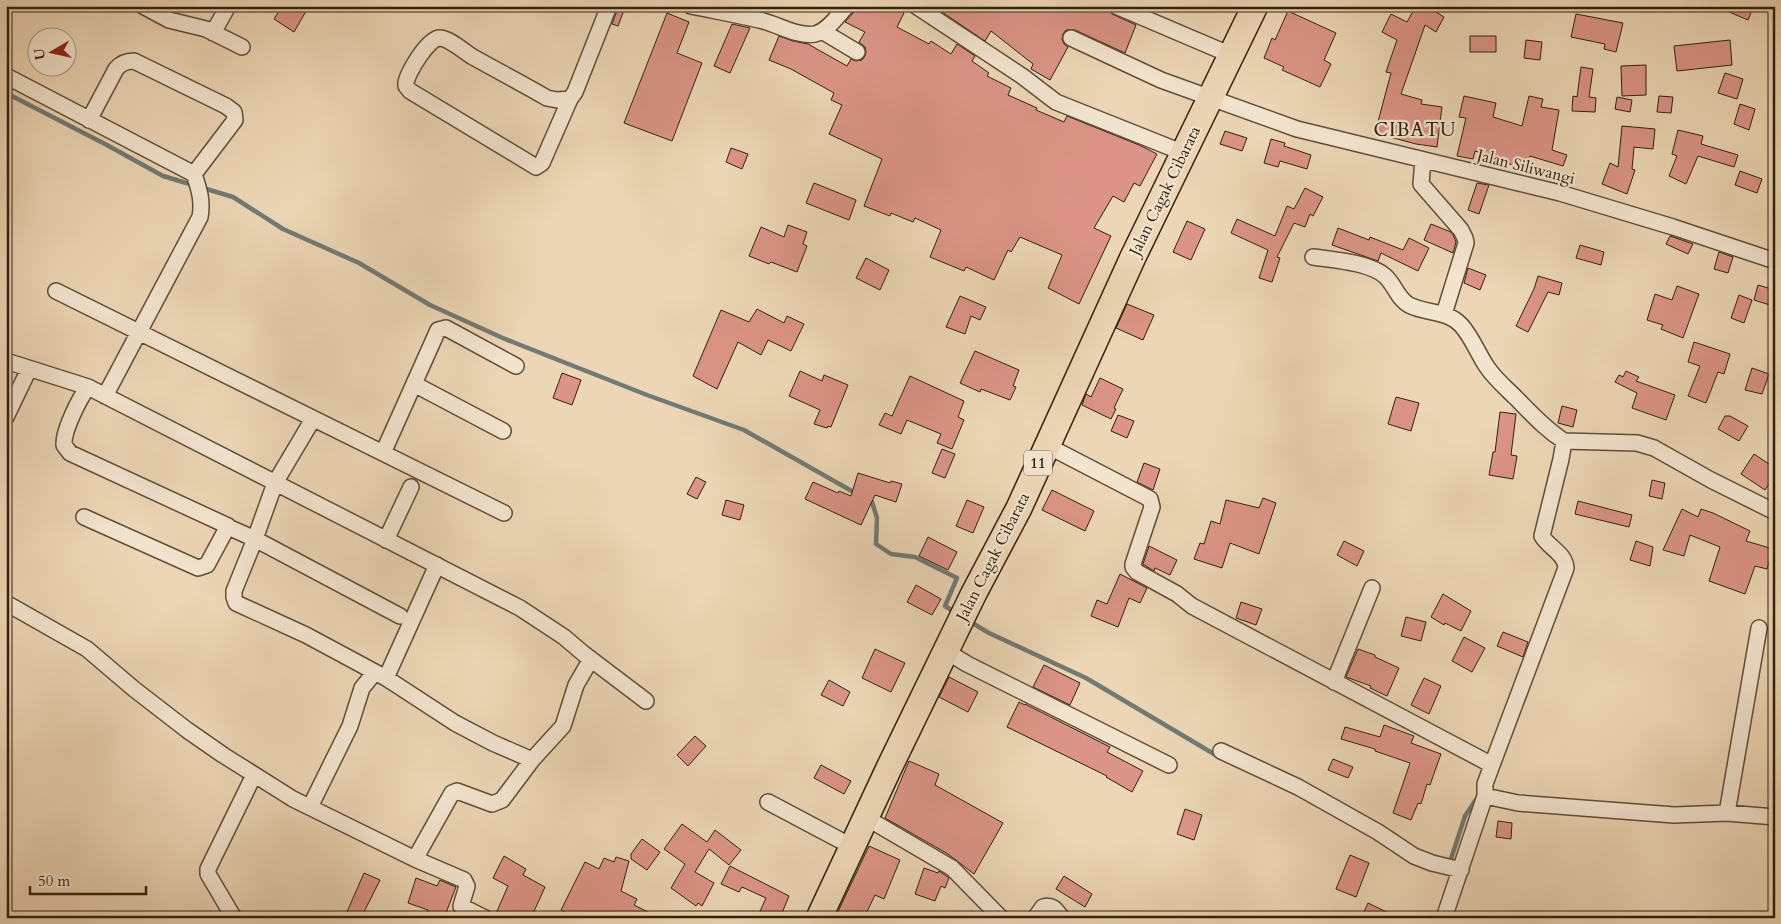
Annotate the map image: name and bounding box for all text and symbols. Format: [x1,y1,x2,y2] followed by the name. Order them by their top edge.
[28,28,78,78] north arrow
[29,46,50,61] text: U
[1374,117,1456,143] district label: CIBATU
[1123,122,1206,261] street label: Jalan Cagak Cibarata
[1473,144,1578,190] street label: Jalan Siliwangi
[1024,450,1052,476] road number: 11
[950,489,1035,627] street label: Jalan Cagak Cibarata
[30,864,146,896] scale bar
[38,871,70,891] text: 50 m

